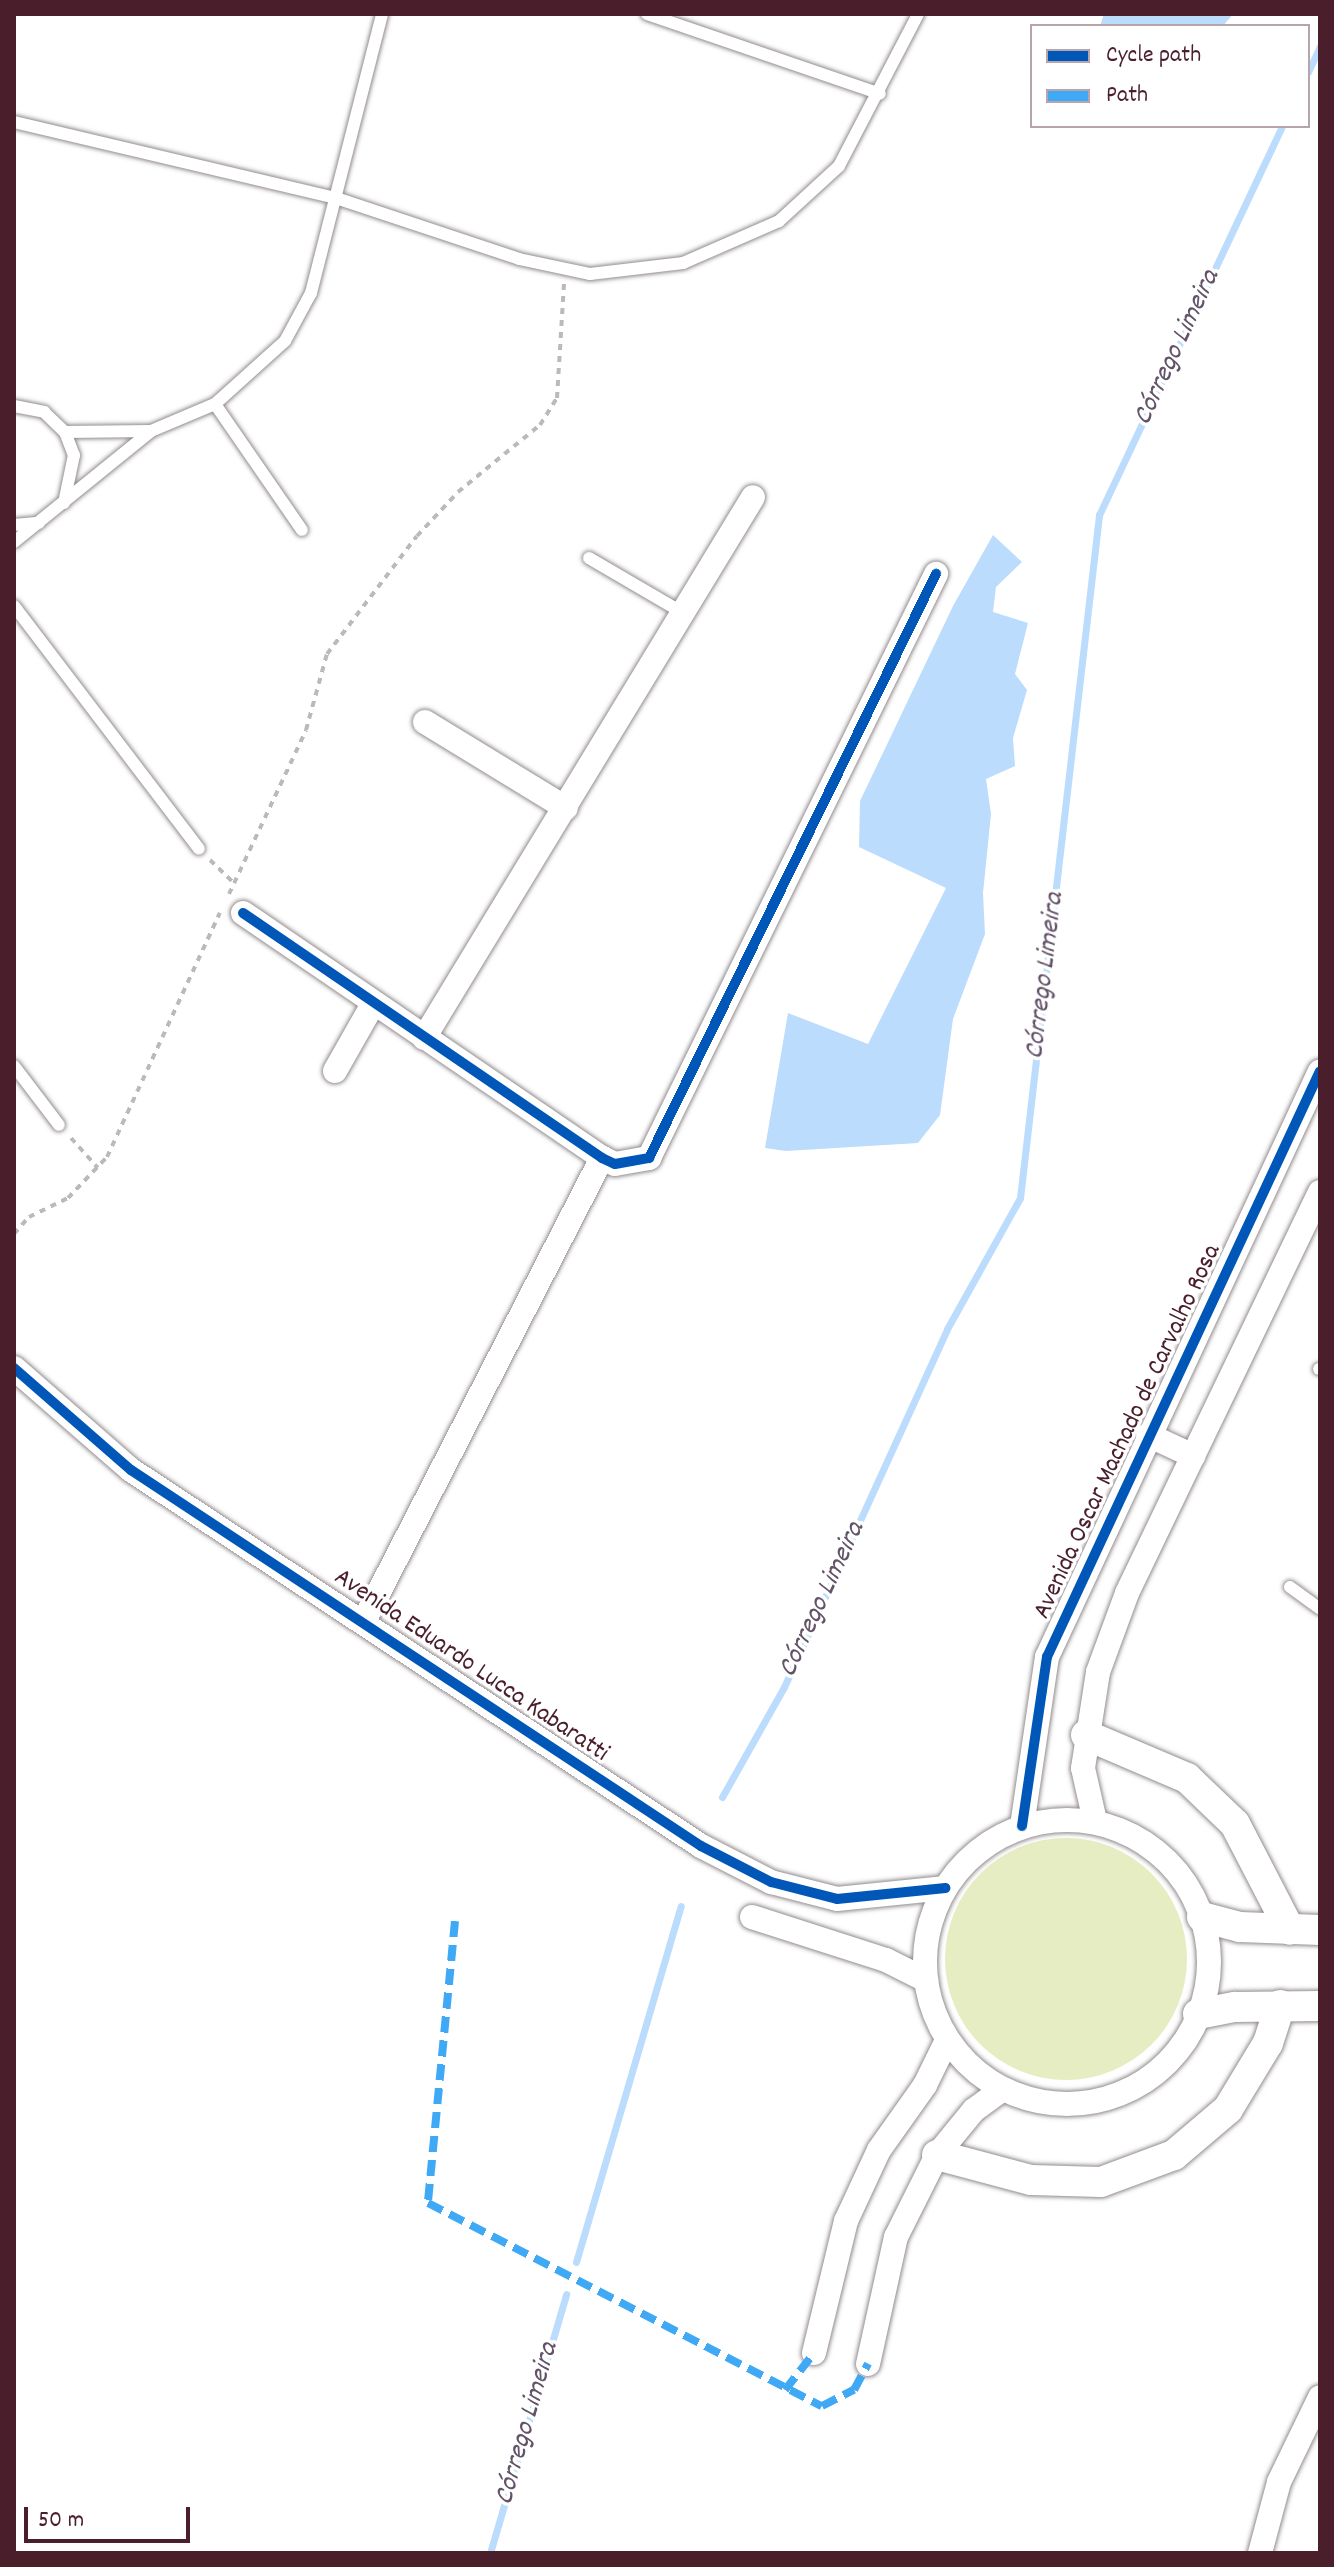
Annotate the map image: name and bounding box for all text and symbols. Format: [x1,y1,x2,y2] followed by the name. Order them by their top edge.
[1030,24,1310,128] legend
[1106,39,1201,73] text: Cycle path
[1106,79,1148,113] text: Path
[1127,265,1229,431] water label: Córrego Limeira
[1019,891,1073,1061] water label: Córrego Limeira
[1027,1240,1229,1624] street label: Avenida Oscar Machado de Carvalho Rosa
[772,1517,874,1683] water label: Córrego Limeira
[328,1562,614,1770] street label: Avenida Eduardo Lucca Kabaratti
[489,2339,567,2509] water label: Córrego Limeira
[28,2491,194,2541] scale bar
[38,2504,84,2538] text: 50 m

